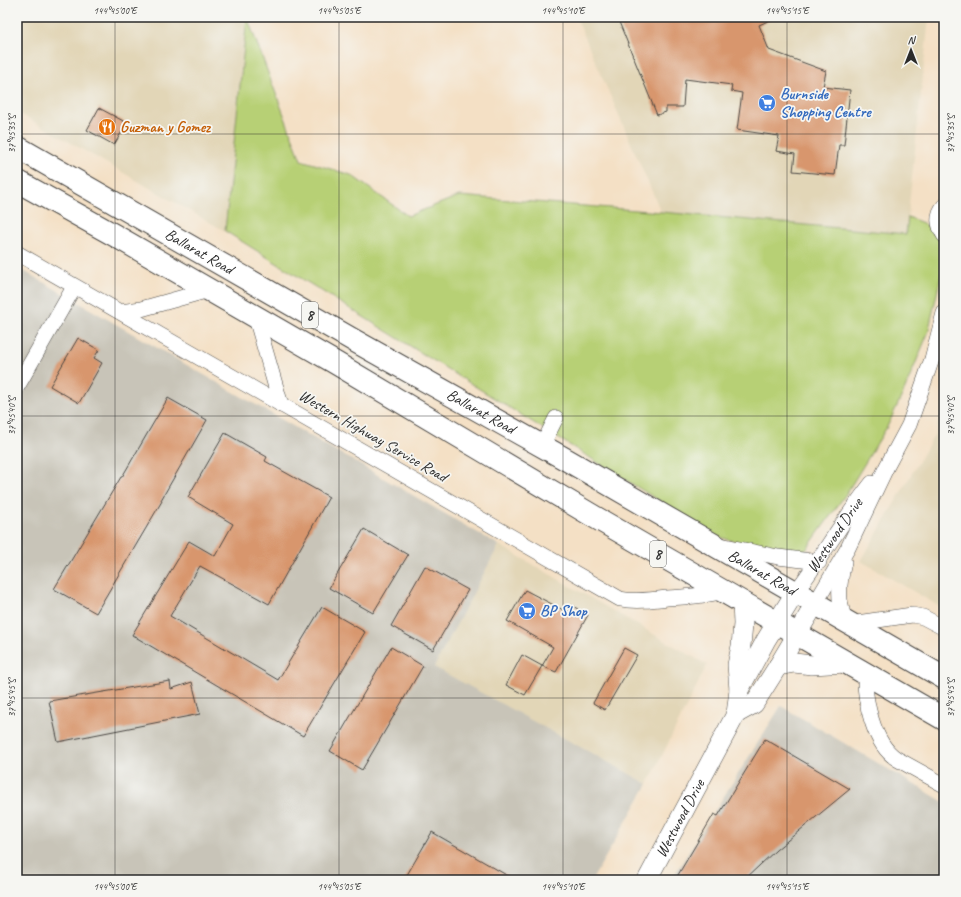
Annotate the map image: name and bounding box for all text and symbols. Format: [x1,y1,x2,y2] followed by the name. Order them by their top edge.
[93,4,138,17] text: 144°45'00"E
[317,4,362,17] text: 144°45'05"E
[541,4,586,17] text: 144°45'10"E
[765,4,810,17] text: 144°45'15"E
[891,30,931,70] north arrow
[908,33,917,47] text: N
[780,84,872,122] place label: Burnside Shopping Centre
[757,93,777,113] supermarket icon: Burnside Shopping Centre
[5,113,18,153] text: 37°45'35"S
[944,113,957,153] text: 37°45'35"S
[97,117,117,137] restaurant icon: Guzman y Gomez
[120,117,212,137] place label: Guzman y Gomez
[161,224,239,280] street label: Ballarat Road
[302,302,318,328] road number: 8
[443,384,521,440] street label: Ballarat Road
[295,385,453,488] street label: Western Highway Service Road
[5,395,18,435] text: 37°45'40"S
[944,395,957,435] text: 37°45'40"S
[802,493,868,577] street label: Westwood Drive
[650,541,666,567] road number: 8
[724,545,802,602] street label: Ballarat Road
[517,601,537,621] supermarket icon: BP Shop
[540,601,589,621] place label: BP Shop
[5,677,18,717] text: 37°45'45"S
[944,677,957,717] text: 37°45'45"S
[651,774,710,861] street label: Westwood Drive
[93,880,138,893] text: 144°45'00"E
[317,880,362,893] text: 144°45'05"E
[541,880,586,893] text: 144°45'10"E
[765,880,810,893] text: 144°45'15"E

